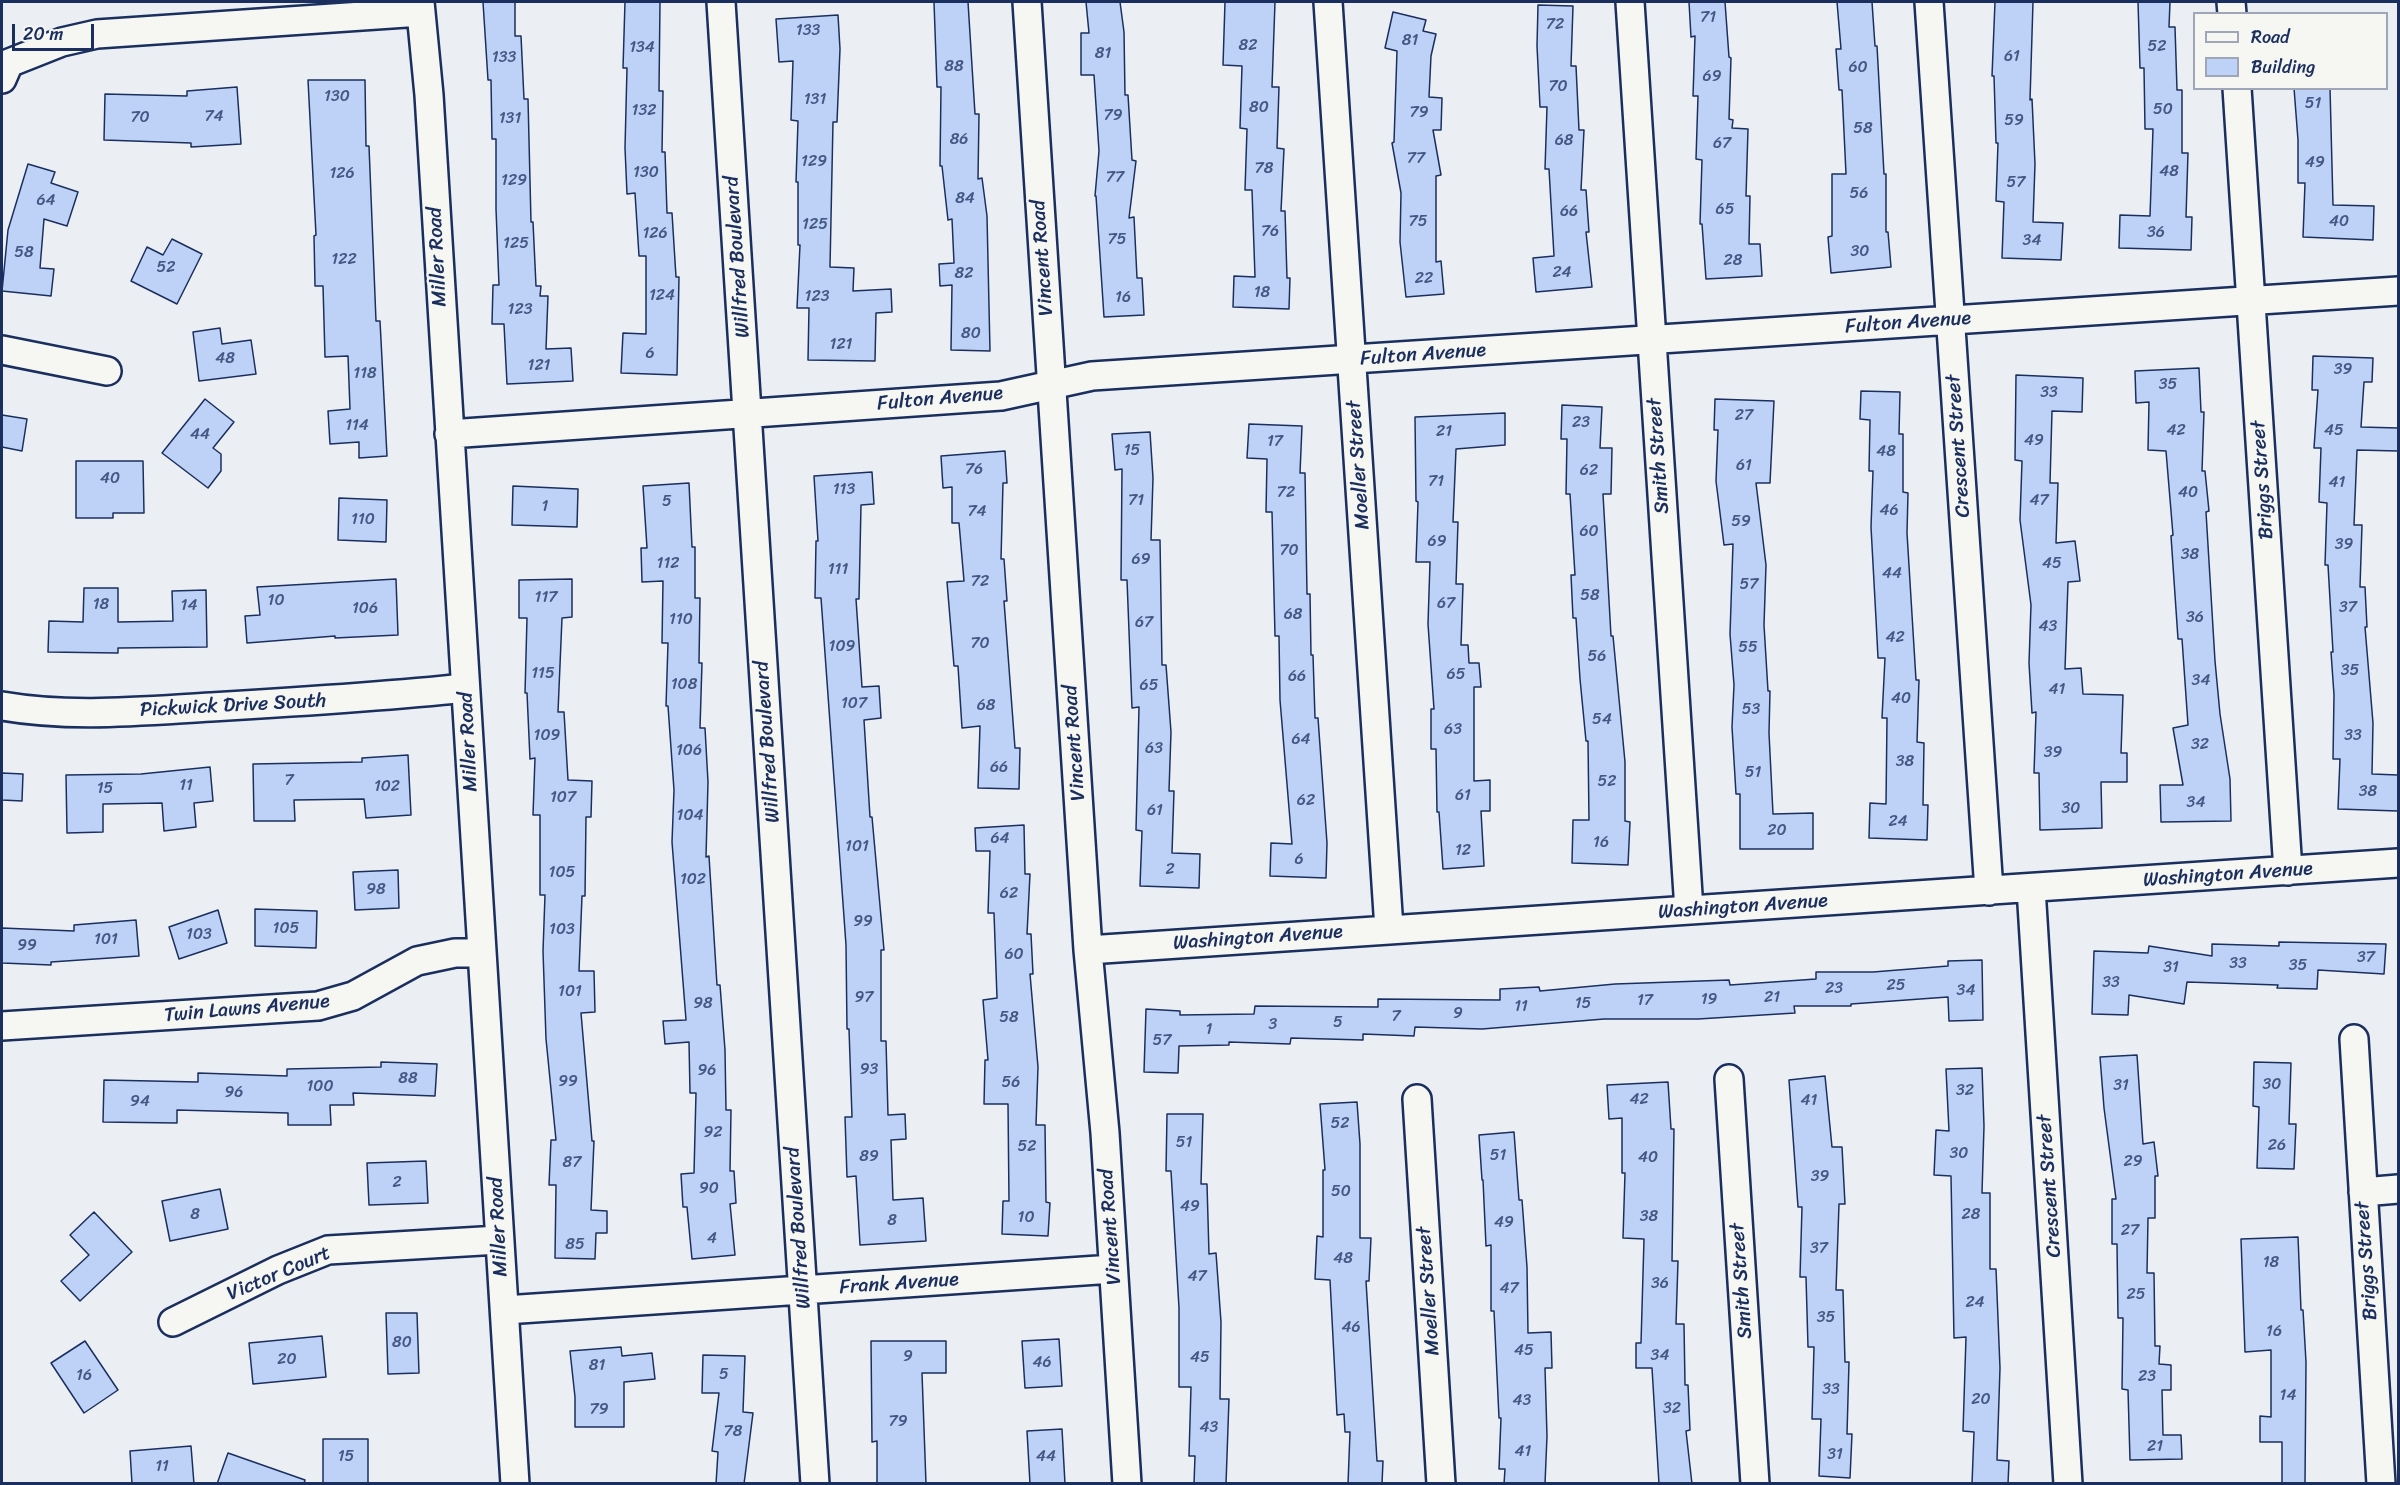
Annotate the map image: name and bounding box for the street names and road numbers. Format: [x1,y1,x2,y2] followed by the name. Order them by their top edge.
[720,175,756,339] street label: Willfred Boulevard
[1027,199,1059,317] street label: Vincent Road
[423,207,453,307] street label: Miller Road
[1844,307,1972,339] street label: Fulton Avenue
[1359,339,1487,371] street label: Fulton Avenue
[1942,374,1976,518] street label: Crescent Street
[876,382,1004,416] street label: Fulton Avenue
[1643,397,1675,515] street label: Smith Street
[1343,400,1375,530] street label: Moeller Street
[2247,420,2279,540] street label: Briggs Street
[750,660,786,824] street label: Willfred Boulevard
[1059,684,1091,802] street label: Vincent Road
[139,689,327,723] street label: Pickwick Drive South
[454,692,484,792] street label: Miller Road
[2142,857,2314,893] street label: Washington Avenue
[1657,889,1829,925] street label: Washington Avenue
[1172,920,1344,956] street label: Washington Avenue
[163,990,331,1028] street label: Twin Lawns Avenue
[2033,1114,2067,1258] street label: Crescent Street
[781,1146,817,1310] street label: Willfred Boulevard
[1095,1168,1127,1286] street label: Vincent Road
[484,1177,514,1277] street label: Miller Road
[2351,1201,2383,1321] street label: Briggs Street
[1726,1222,1758,1340] street label: Smith Street
[1413,1226,1445,1356] street label: Moeller Street
[224,1241,334,1307] street label: Victor Court
[839,1268,959,1300] street label: Frank Avenue

